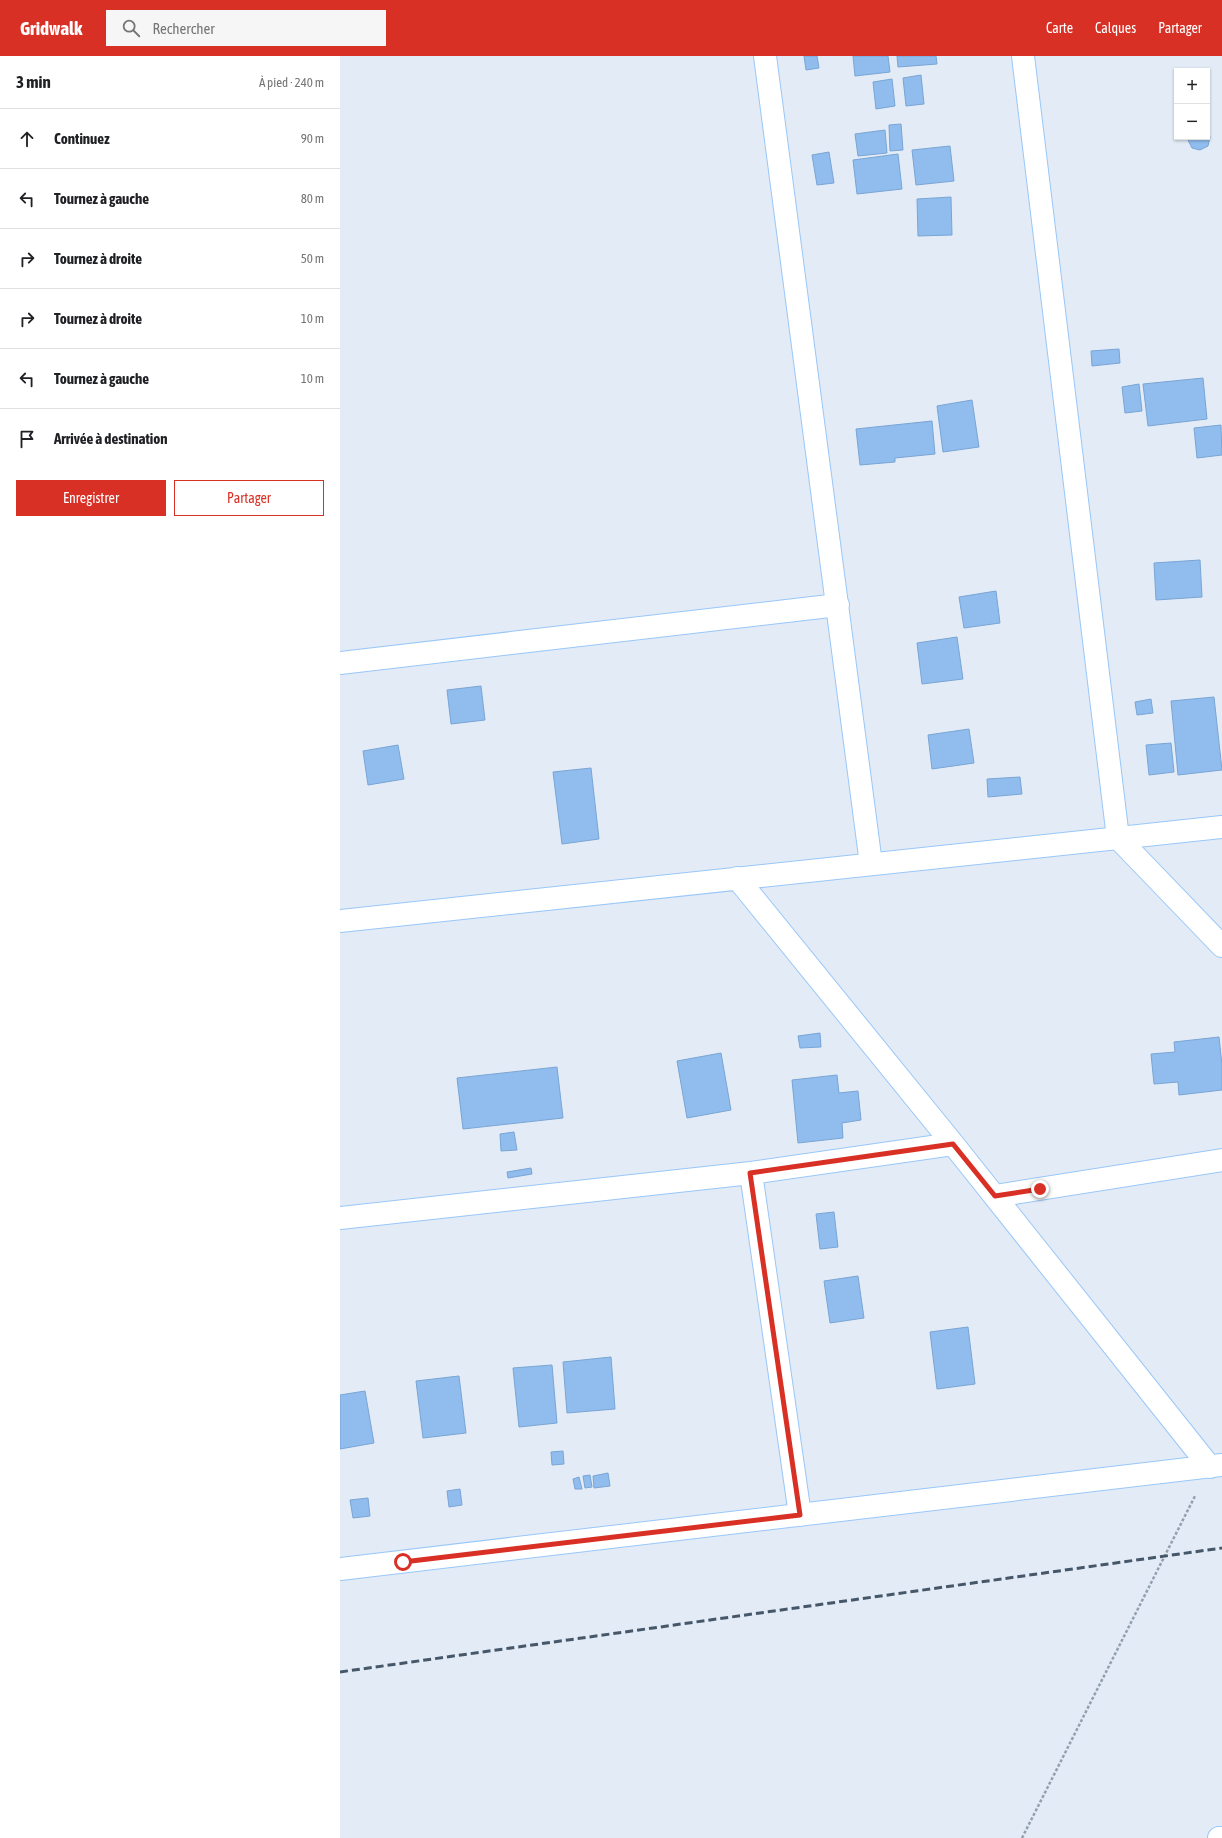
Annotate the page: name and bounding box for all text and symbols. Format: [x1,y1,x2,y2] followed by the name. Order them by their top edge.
[106,10,386,46] search box
[20,17,82,39] text: Gridwalk
[120,17,142,39] icon: search
[152,20,215,37] text: Rechercher
[1046,20,1073,36] text: Carte
[1095,20,1136,36] text: Calques
[1158,20,1202,36] text: Partager
[1174,68,1210,140] map controls
[1174,68,1210,104] button: +
[16,72,51,92] text: 3 min
[259,75,324,90] text: À pied · 240 m
[1174,104,1210,140] button: −
[16,128,38,150] icon: ahead
[54,130,110,147] text: Continuez
[301,131,324,146] text: 90 m
[16,188,38,210] icon: left
[54,190,149,207] text: Tournez à gauche
[301,191,324,206] text: 80 m
[16,248,38,270] icon: right
[54,250,142,267] text: Tournez à droite
[301,251,324,266] text: 50 m
[16,308,38,330] icon: right
[54,310,142,327] text: Tournez à droite
[301,311,324,326] text: 10 m
[16,368,38,390] icon: left
[54,370,149,387] text: Tournez à gauche
[301,371,324,386] text: 10 m
[16,428,38,450] icon: arrive
[54,430,168,447] text: Arrivée à destination
[16,480,166,516] button: Enregistrer
[174,480,324,516] button: Partager
[1031,1180,1049,1198] route end
[394,1553,412,1571] route start

